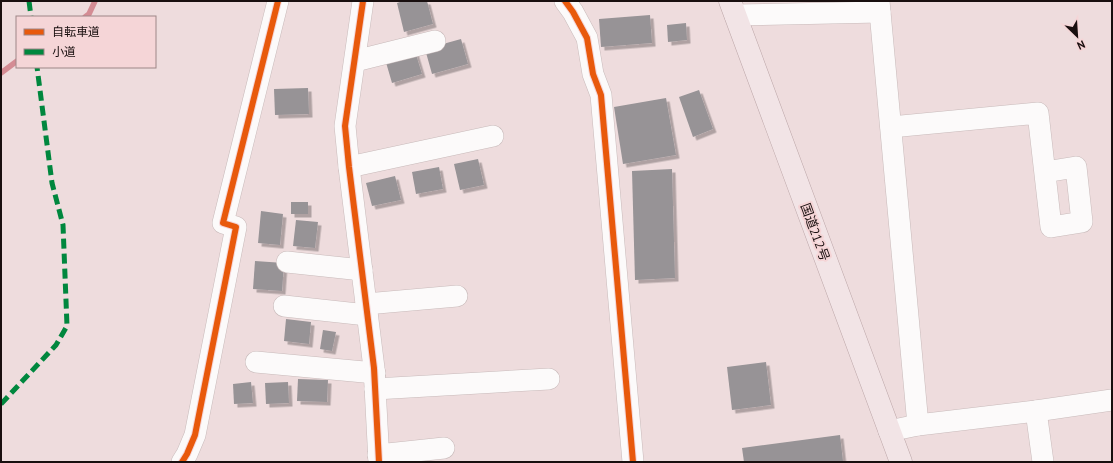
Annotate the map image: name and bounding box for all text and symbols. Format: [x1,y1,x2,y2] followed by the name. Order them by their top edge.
[16,16,156,68] legend
[1057,16,1097,56] north arrow
[52,24,100,39] text: 自転車道
[1075,37,1087,53] text: N
[52,44,76,59] text: 小道
[797,201,833,263] street label: 国道212号

